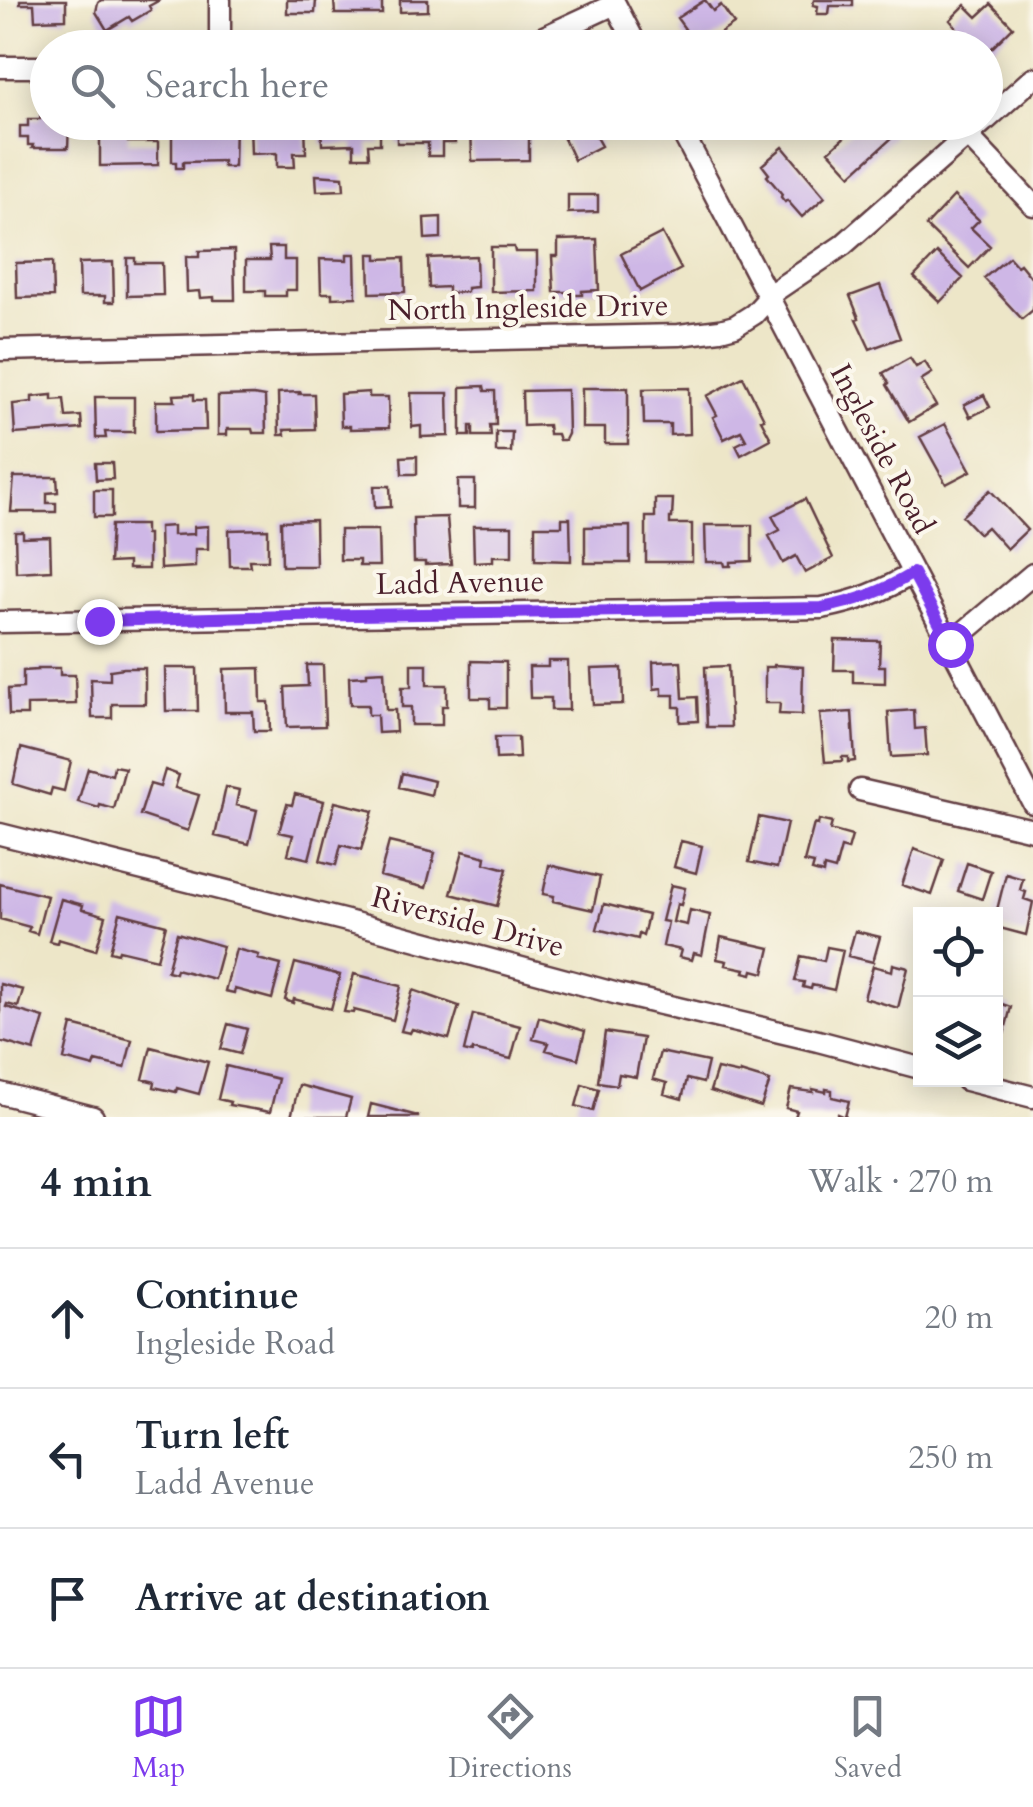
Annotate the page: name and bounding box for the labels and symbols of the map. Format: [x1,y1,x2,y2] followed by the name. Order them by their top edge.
[387,285,669,331] street label: North Ingleside Drive
[820,357,944,541] street label: Ingleside Road
[375,561,545,605] street label: Ladd Avenue
[77,599,123,645] route end
[928,622,974,668] route start
[367,877,569,967] street label: Riverside Drive

